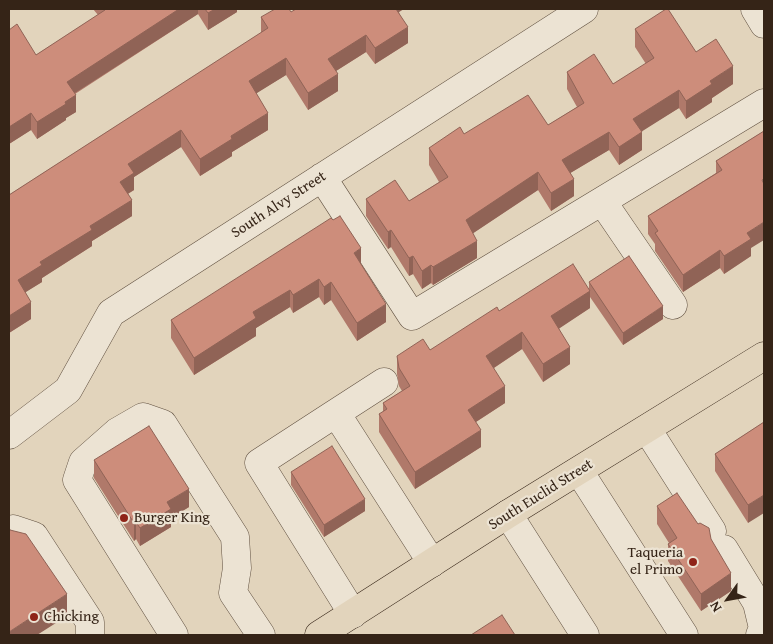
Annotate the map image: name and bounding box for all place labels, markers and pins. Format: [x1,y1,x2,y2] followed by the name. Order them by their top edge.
[134,509,210,527] place label: Burger King
[118,512,130,524] marker: Burger King
[628,544,683,579] place label: Taqueria el Primo
[687,556,699,568] marker: Taqueria el Primo
[44,608,99,626] place label: Chicking
[28,611,40,623] marker: Chicking

